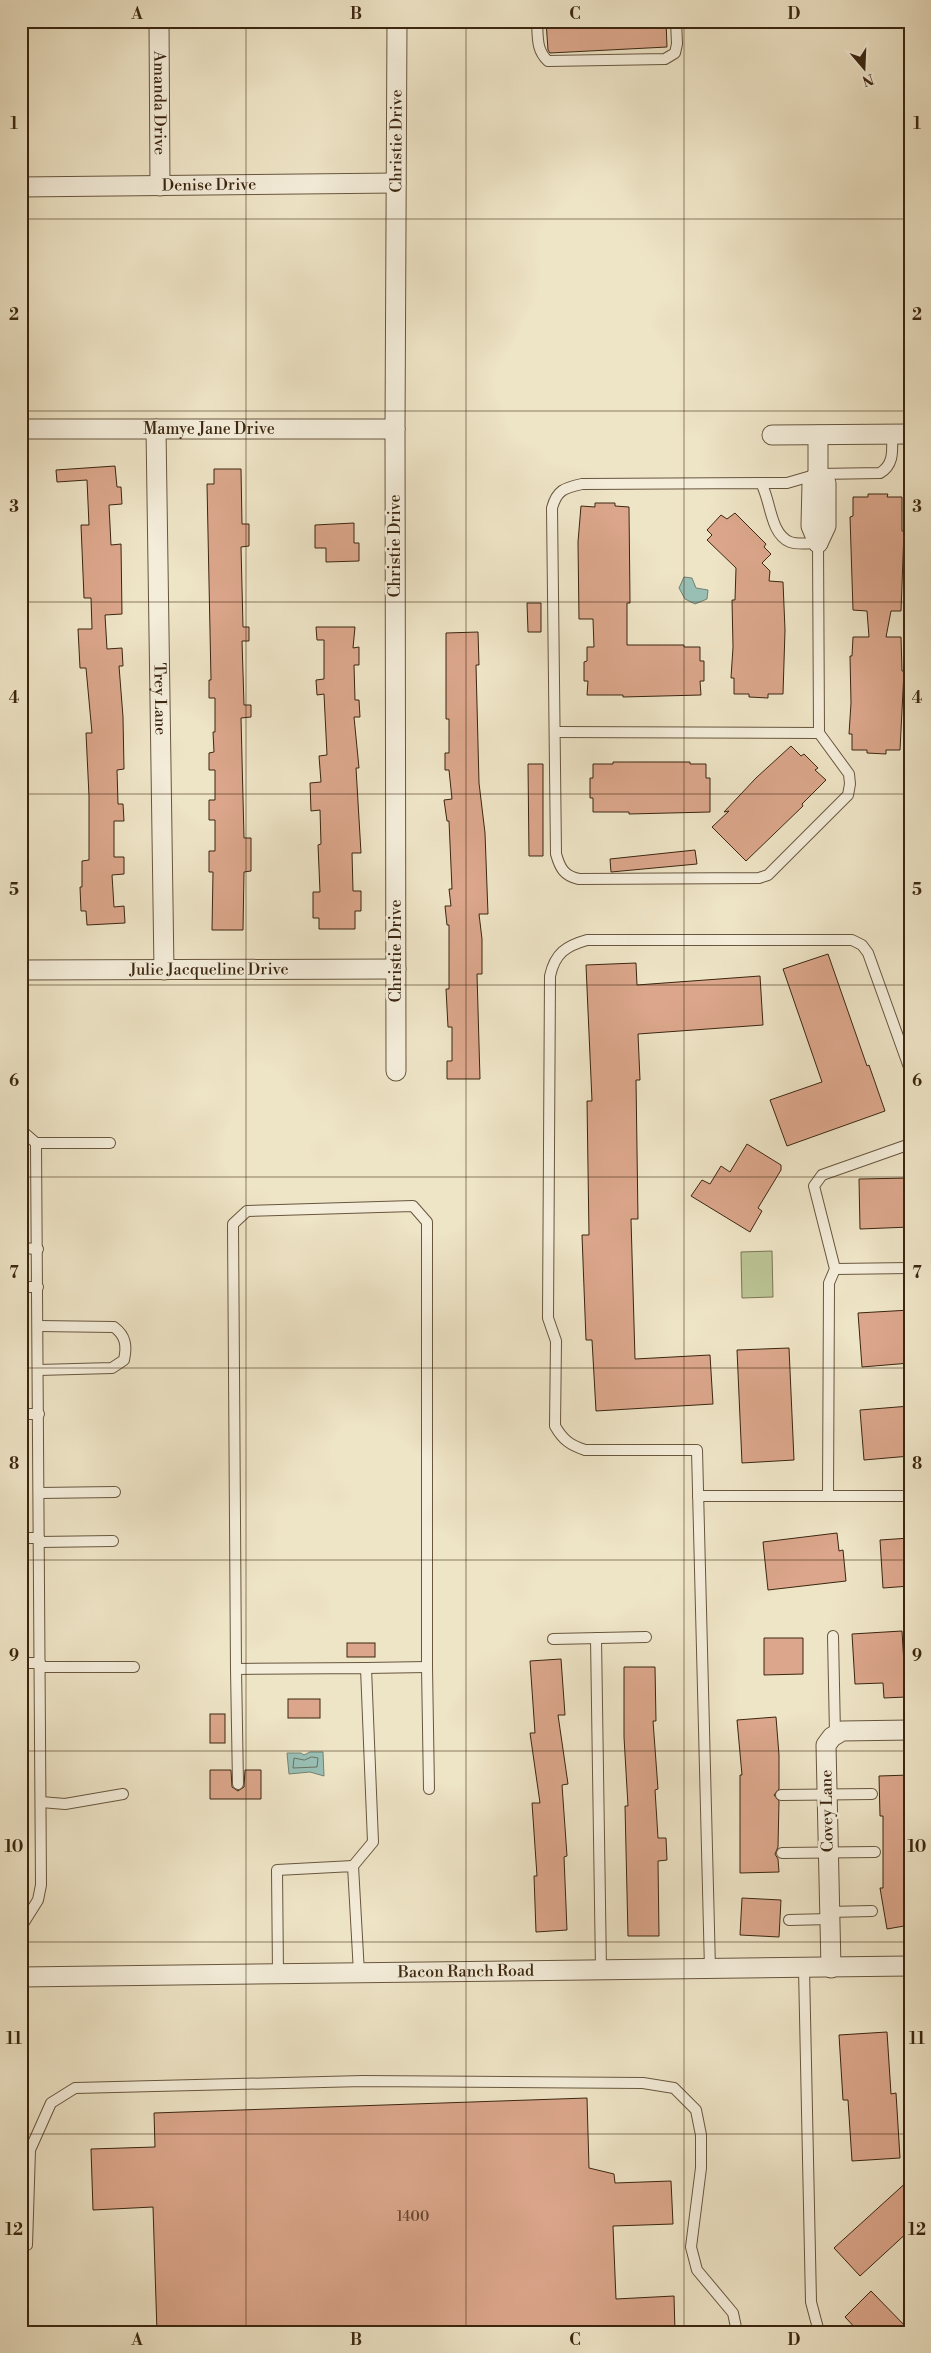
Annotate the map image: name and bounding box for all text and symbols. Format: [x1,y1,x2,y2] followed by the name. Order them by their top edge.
[130,4,143,24] text: A
[350,4,362,24] text: B
[569,4,581,24] text: C
[788,4,801,24] text: D
[838,42,888,92] north arrow
[149,50,170,155] street label: Amanda Drive
[860,69,876,90] text: N
[386,89,407,193] street label: Christie Drive
[10,114,18,134] text: 1
[913,114,921,134] text: 1
[162,174,256,195] street label: Denise Drive
[9,305,19,325] text: 2
[912,305,922,325] text: 2
[143,419,275,439] street label: Mamye Jane Drive
[385,494,405,598] street label: Christie Drive
[9,497,19,517] text: 3
[912,497,922,517] text: 3
[149,662,171,736] street label: Trey Lane
[9,688,20,708] text: 4
[912,688,923,708] text: 4
[9,880,19,900] text: 5
[912,880,922,900] text: 5
[386,899,406,1003] street label: Christie Drive
[128,959,289,980] street label: Julie Jacqueline Drive
[9,1071,19,1091] text: 6
[912,1071,922,1091] text: 6
[9,1263,19,1283] text: 7
[912,1263,922,1283] text: 7
[9,1454,19,1474] text: 8
[912,1454,922,1474] text: 8
[9,1646,19,1666] text: 9
[912,1646,922,1666] text: 9
[816,1769,838,1853] street label: Covey Lane
[5,1837,23,1857] text: 10
[908,1837,926,1857] text: 10
[397,1961,534,1982] street label: Bacon Ranch Road
[6,2029,22,2049] text: 11
[909,2029,925,2049] text: 11
[397,2208,429,2226] house number: 1400
[5,2220,23,2240] text: 12
[908,2220,926,2240] text: 12
[130,2330,143,2350] text: A
[350,2330,362,2350] text: B
[569,2330,581,2350] text: C
[788,2330,801,2350] text: D

